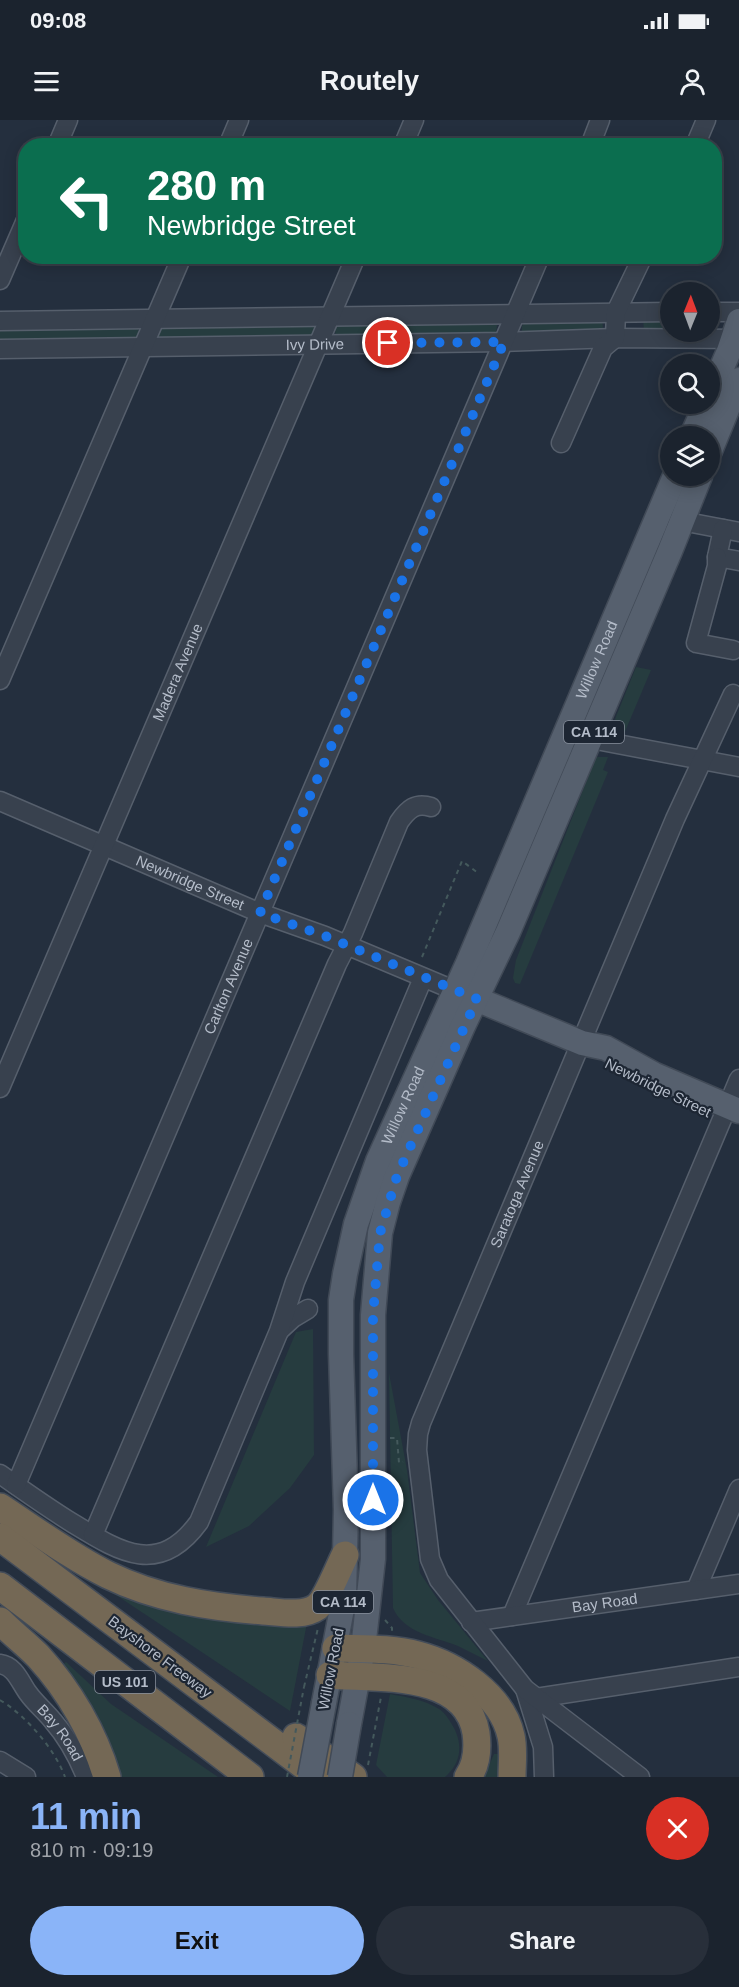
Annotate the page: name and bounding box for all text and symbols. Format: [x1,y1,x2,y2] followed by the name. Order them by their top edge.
[30,8,86,33] text: 09:08
[30,65,63,98] icon: menu
[676,65,709,98] icon: person
[320,66,419,96] text: Routely
[48,162,126,240] icon: left
[147,162,266,209] text: 280 m
[147,211,356,241] text: Newbridge Street
[660,282,720,342] north arrow
[660,282,720,486] map controls
[362,317,413,368] pin
[371,326,404,359] icon: arrive
[286,335,344,353] street label: Ivy Drive
[660,354,720,414] button: search
[660,426,720,486] button: layers
[572,618,620,701] street label: Willow Road
[149,621,206,724] street label: Madera Avenue
[564,721,624,743] road number: CA 114
[134,852,248,914] street label: Newbridge Street
[200,936,256,1037] street label: Carlton Avenue
[602,1055,715,1121] street label: Newbridge Street
[378,1064,428,1147] street label: Willow Road
[487,1138,547,1250] street label: Saratoga Avenue
[341,1468,405,1532] position arrow
[571,1590,638,1616] street label: Bay Road
[313,1591,373,1613] road number: CA 114
[105,1612,216,1701] street label: Bayshore Freeway
[314,1626,347,1711] street label: Willow Road
[95,1671,155,1693] road number: US 101
[34,1701,86,1764] street label: Bay Road
[30,1796,142,1837] text: 11 min
[646,1797,709,1860] button: close
[30,1839,153,1861] text: 810 m · 09:19
[30,1906,364,1975] button: Exit
[376,1906,709,1975] button: Share

